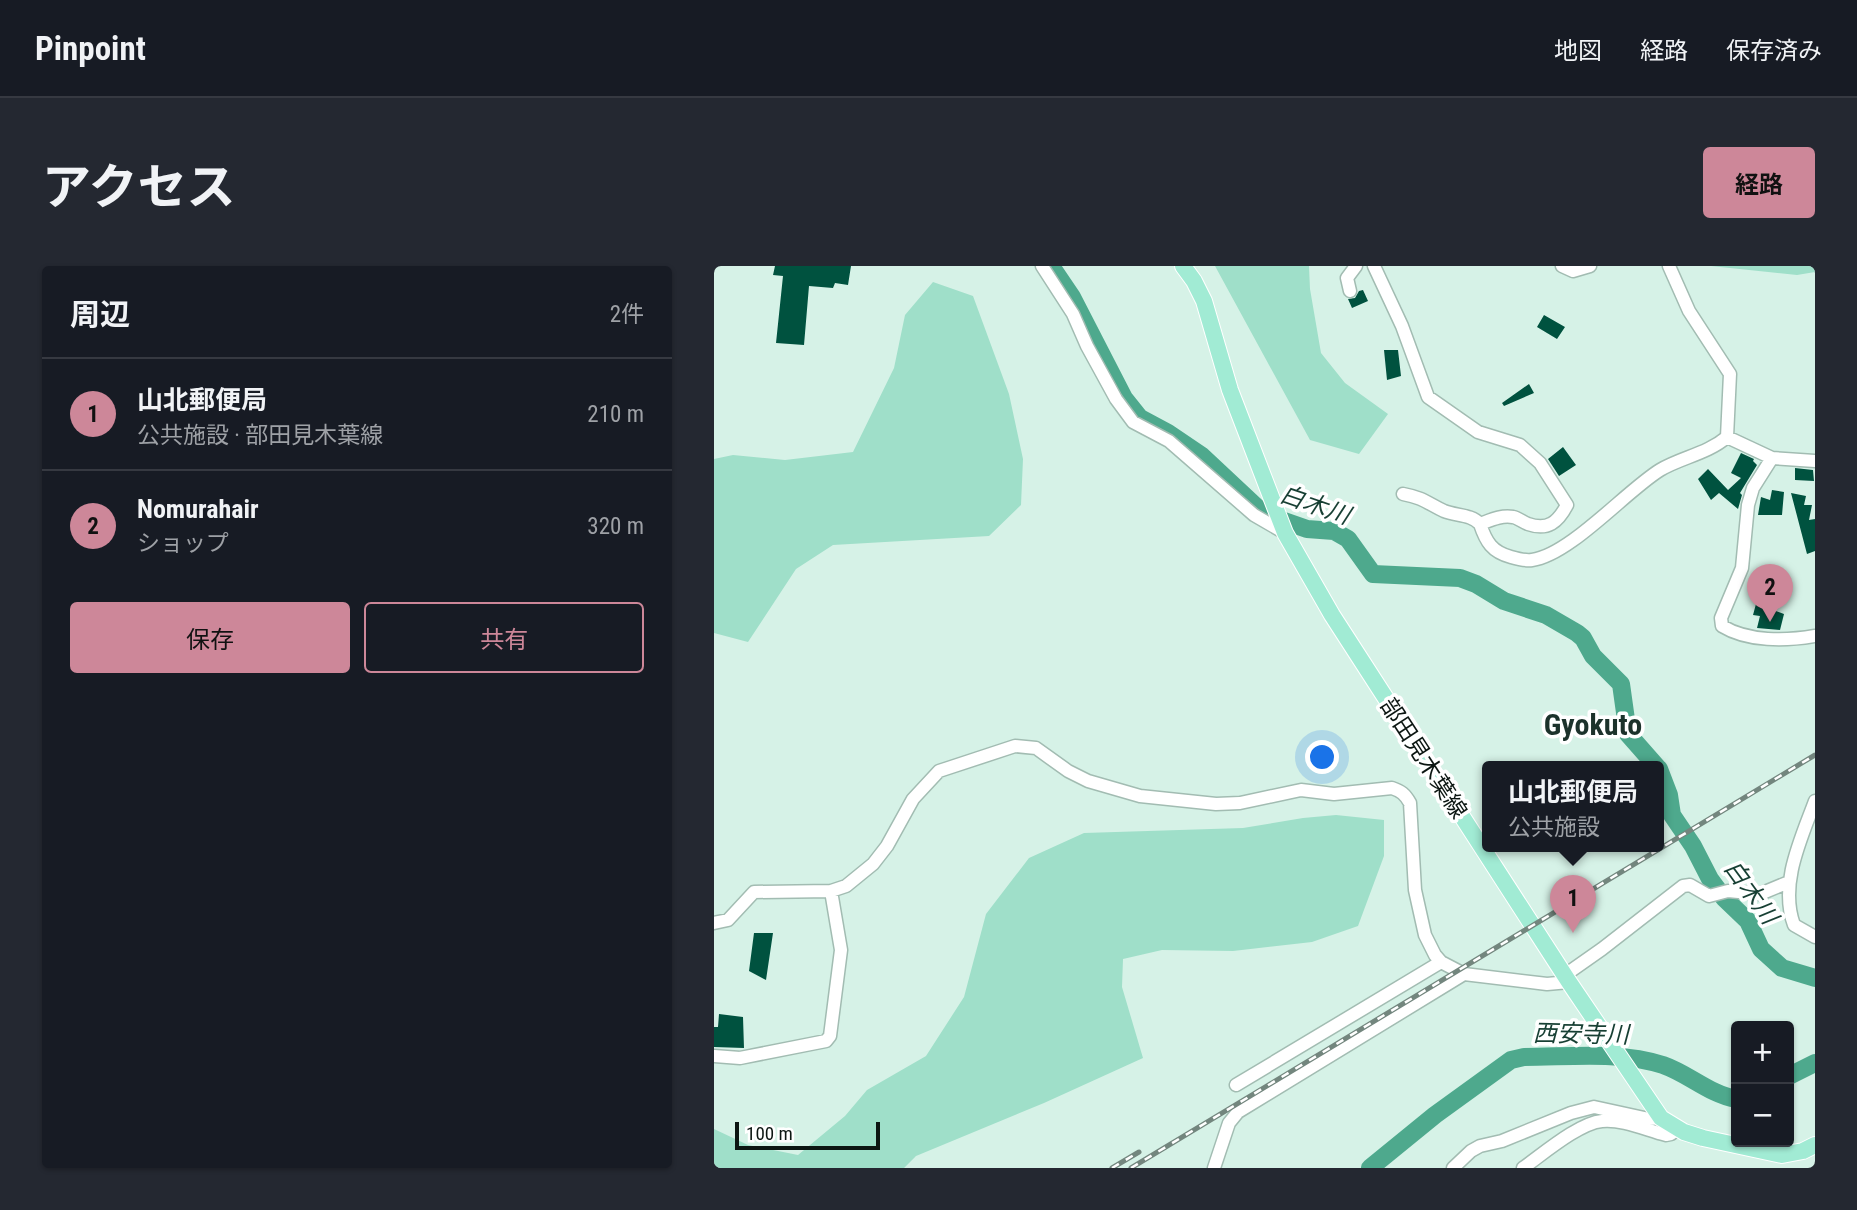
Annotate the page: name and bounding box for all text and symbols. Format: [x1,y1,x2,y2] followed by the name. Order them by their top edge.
[35,29,146,68] text: Pinpoint
[1554,37,1602,65] text: 地図
[1640,37,1688,65] text: 経路
[1726,37,1822,65] text: 保存済み
[1703,147,1815,218] button: 経路
[42,159,236,216] text: アクセス
[70,297,130,332] text: 周辺
[610,301,644,328] text: 2件
[137,385,267,415] text: 山北郵便局
[87,401,99,428] text: 1
[587,401,644,428] text: 210 m
[137,422,383,449] text: 公共施設 · 部田見木葉線
[1276,480,1356,531] water label: 白木川
[137,494,259,524] text: Nomurahair
[87,513,99,540] text: 2
[587,513,644,540] text: 320 m
[137,530,229,557] text: ショップ
[1747,564,1793,622] pin: 2
[70,602,350,673] button: 保存
[364,602,644,673] button: 共有
[1375,693,1472,823] street label: 部田見木葉線
[1544,707,1642,742] district label: Gyokuto
[1305,740,1339,774] your location
[1482,761,1664,852] popup
[1508,777,1638,807] text: 山北郵便局
[1508,814,1600,841] text: 公共施設
[1719,855,1785,932] water label: 白木川
[1550,875,1596,933] pin: 1
[1533,1019,1632,1049] water label: 西安寺川
[1731,1021,1794,1147] map controls
[1731,1021,1794,1084] button: +
[1731,1084,1794,1147] button: −
[735,1119,880,1151] scale bar
[746,1122,793,1145] text: 100 m

